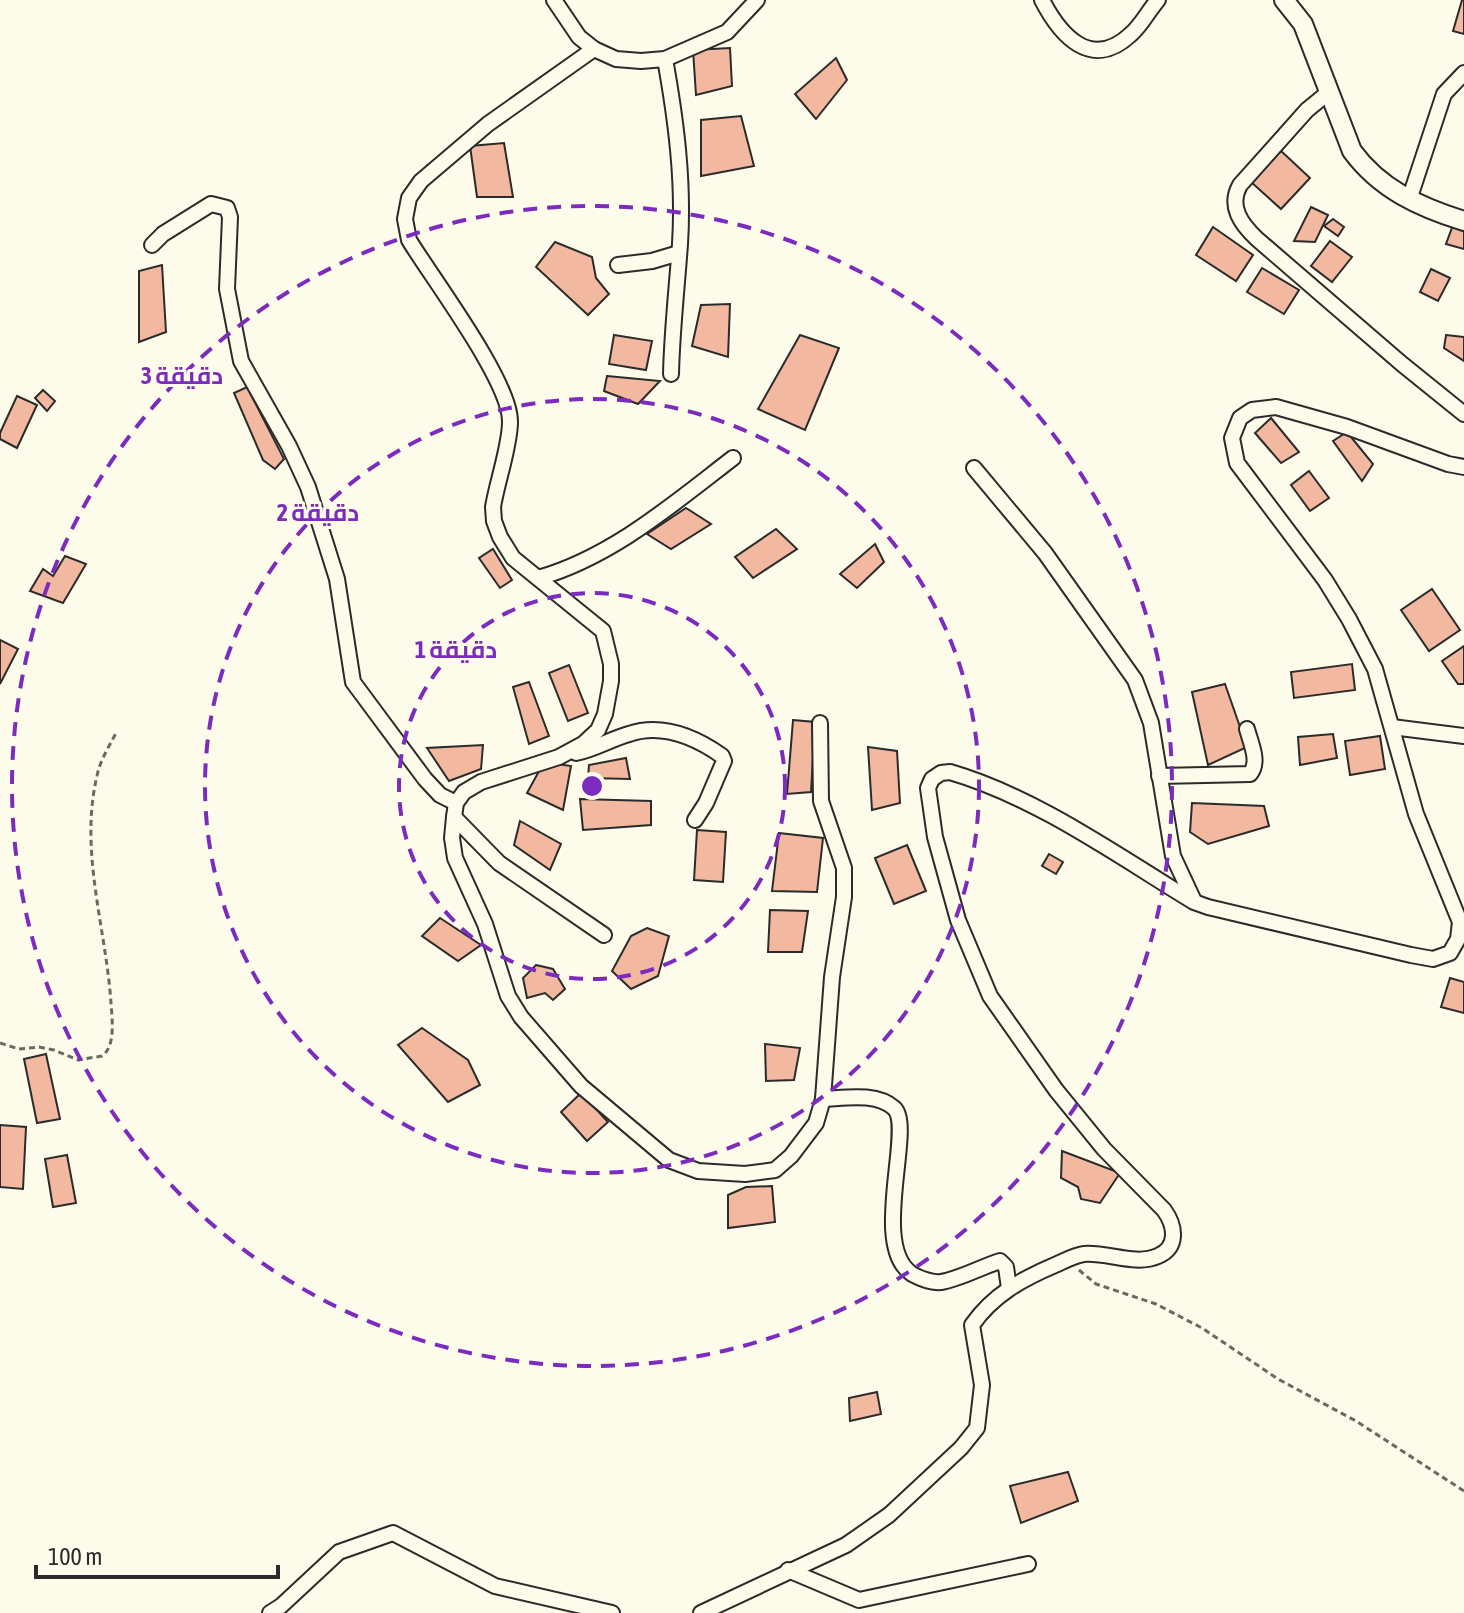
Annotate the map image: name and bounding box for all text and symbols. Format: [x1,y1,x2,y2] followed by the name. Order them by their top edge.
[141,362,223,389] text: 3 دقيقة
[277,499,359,526] text: 2 دقيقة
[415,636,497,663] text: 1 دقيقة
[578,772,606,800] centre of rings
[36,1529,278,1579] scale bar
[48,1543,102,1570] text: 100 m

